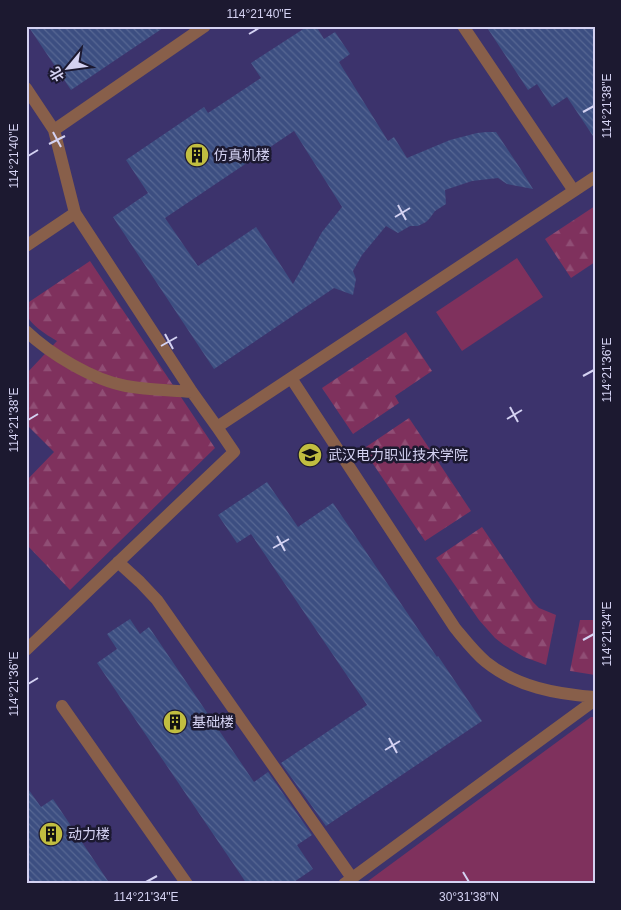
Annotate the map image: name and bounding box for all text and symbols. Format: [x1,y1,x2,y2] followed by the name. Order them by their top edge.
[226,7,292,21] text: 114°21'40"E
[42,42,92,92] north arrow
[46,64,67,84] text: 北
[600,73,614,139] text: 114°21'38"E
[7,123,21,189] text: 114°21'40"E
[184,142,210,168] building icon: 仿真机楼
[214,147,270,163] place label: 仿真机楼
[600,337,614,403] text: 114°21'36"E
[7,387,21,453] text: 114°21'38"E
[297,442,323,468] school or university icon: 武汉电力职业技术学院
[328,447,468,463] place label: 武汉电力职业技术学院
[600,601,614,667] text: 114°21'34"E
[7,651,21,717] text: 114°21'36"E
[162,709,188,735] building icon: 基础楼
[192,714,234,730] place label: 基础楼
[38,821,64,847] building icon: 动力楼
[68,826,110,842] place label: 动力楼
[113,890,179,904] text: 114°21'34"E
[439,890,499,904] text: 30°31'38"N

